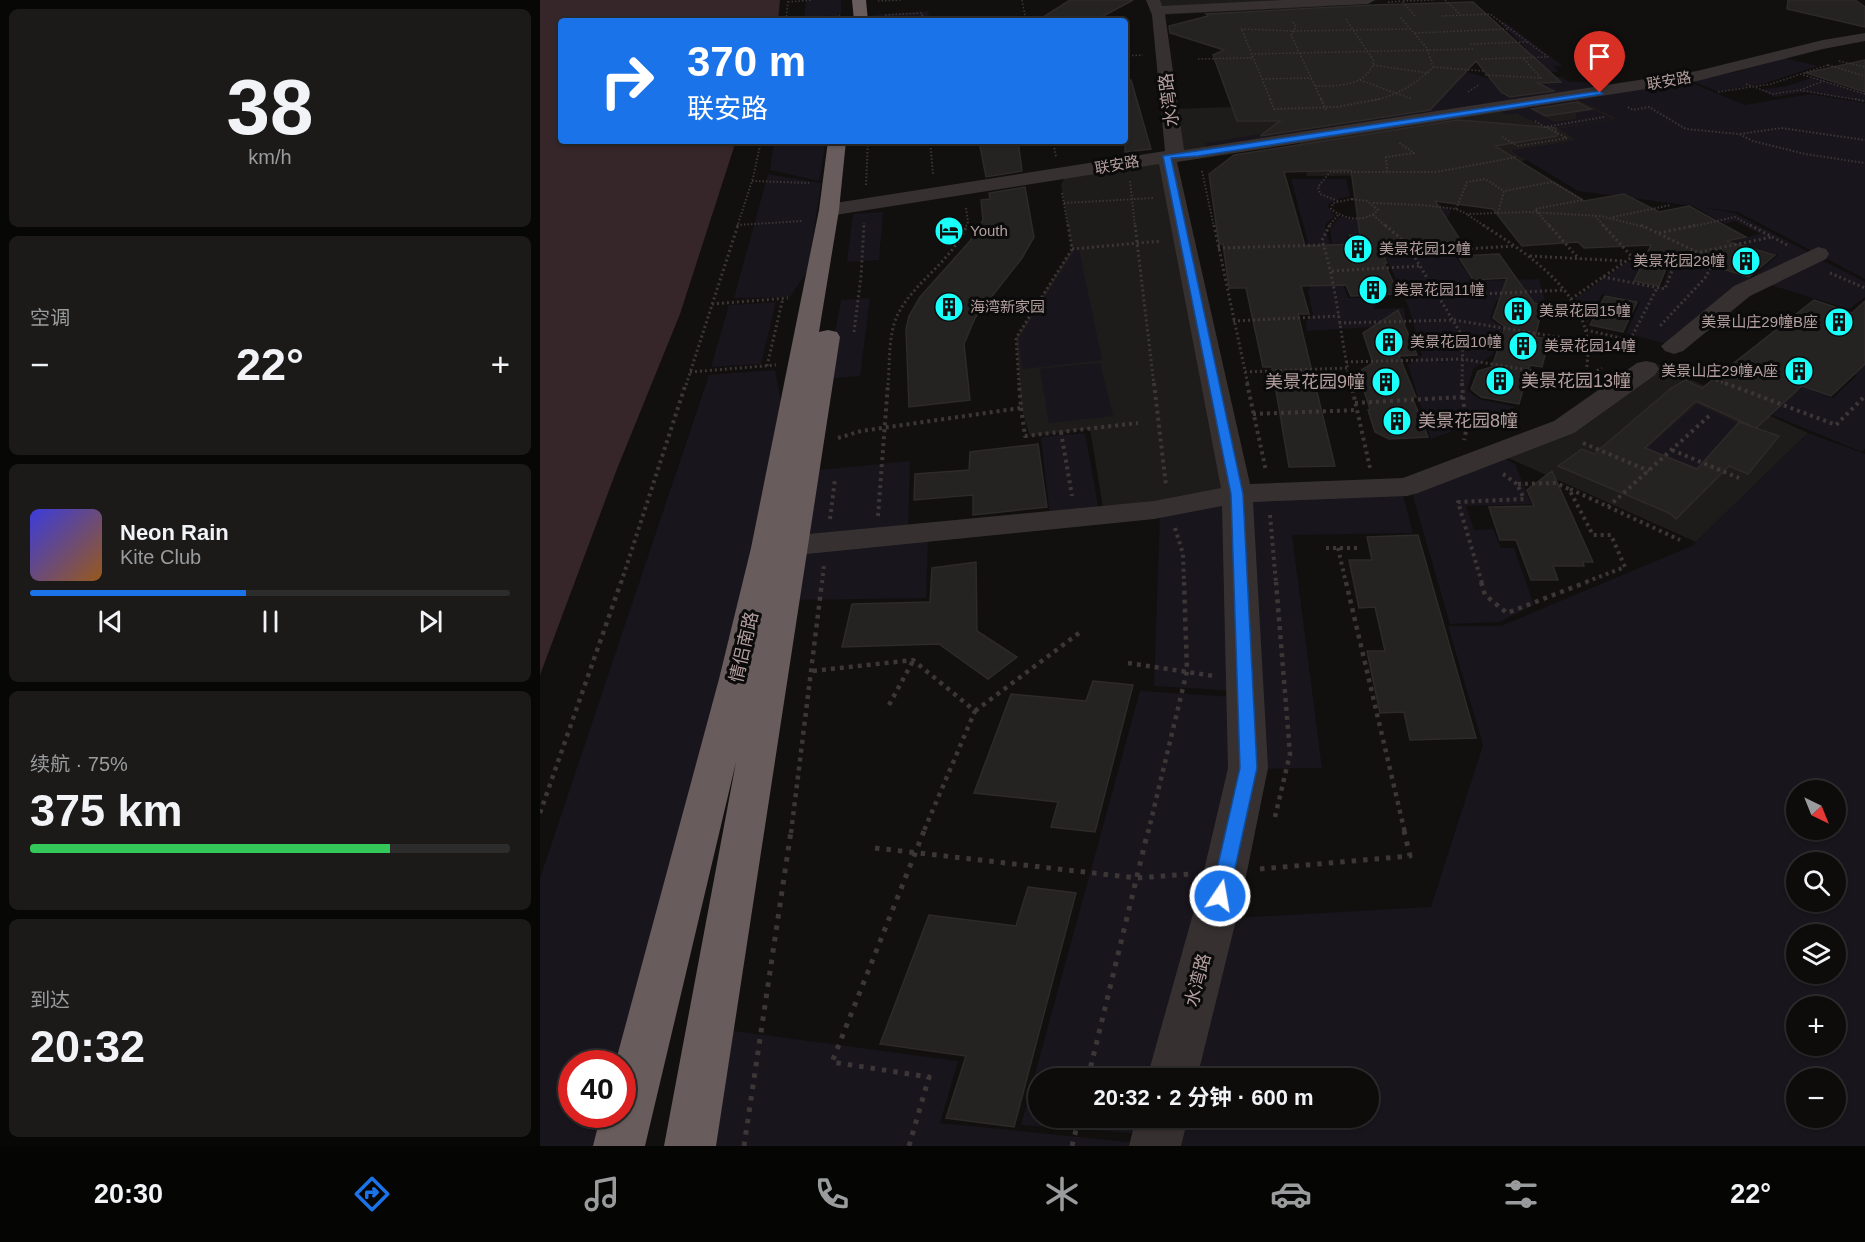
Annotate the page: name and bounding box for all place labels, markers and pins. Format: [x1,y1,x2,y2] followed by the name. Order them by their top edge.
[1574,31,1625,93] pin
[933,215,965,247] hotel icon: Youth
[970,222,1008,239] place label: Youth
[1342,233,1374,265] building icon: 美景花园12幢
[1379,240,1471,257] place label: 美景花园12幢
[1730,245,1762,277] building icon: 美景花园28幢
[1633,252,1725,269] place label: 美景花园28幢
[1357,274,1389,306] building icon: 美景花园11幢
[1394,281,1485,298] place label: 美景花园11幢
[933,291,965,323] building icon: 海湾新家园
[1502,295,1534,327] building icon: 美景花园15幢
[970,298,1045,315] place label: 海湾新家园
[1539,302,1631,319] place label: 美景花园15幢
[1823,306,1855,338] building icon: 美景山庄29幢B座
[1701,313,1818,330] place label: 美景山庄29幢B座
[1373,326,1405,358] building icon: 美景花园10幢
[1507,330,1539,362] building icon: 美景花园14幢
[1410,333,1502,350] place label: 美景花园10幢
[1544,337,1636,354] place label: 美景花园14幢
[1783,355,1815,387] building icon: 美景山庄29幢A座
[1661,362,1778,379] place label: 美景山庄29幢A座
[1484,365,1516,397] building icon: 美景花园13幢
[1370,366,1402,398] building icon: 美景花园9幢
[1521,371,1631,391] place label: 美景花园13幢
[1265,372,1365,392] place label: 美景花园9幢
[1381,405,1413,437] building icon: 美景花园8幢
[1418,411,1518,431] place label: 美景花园8幢

